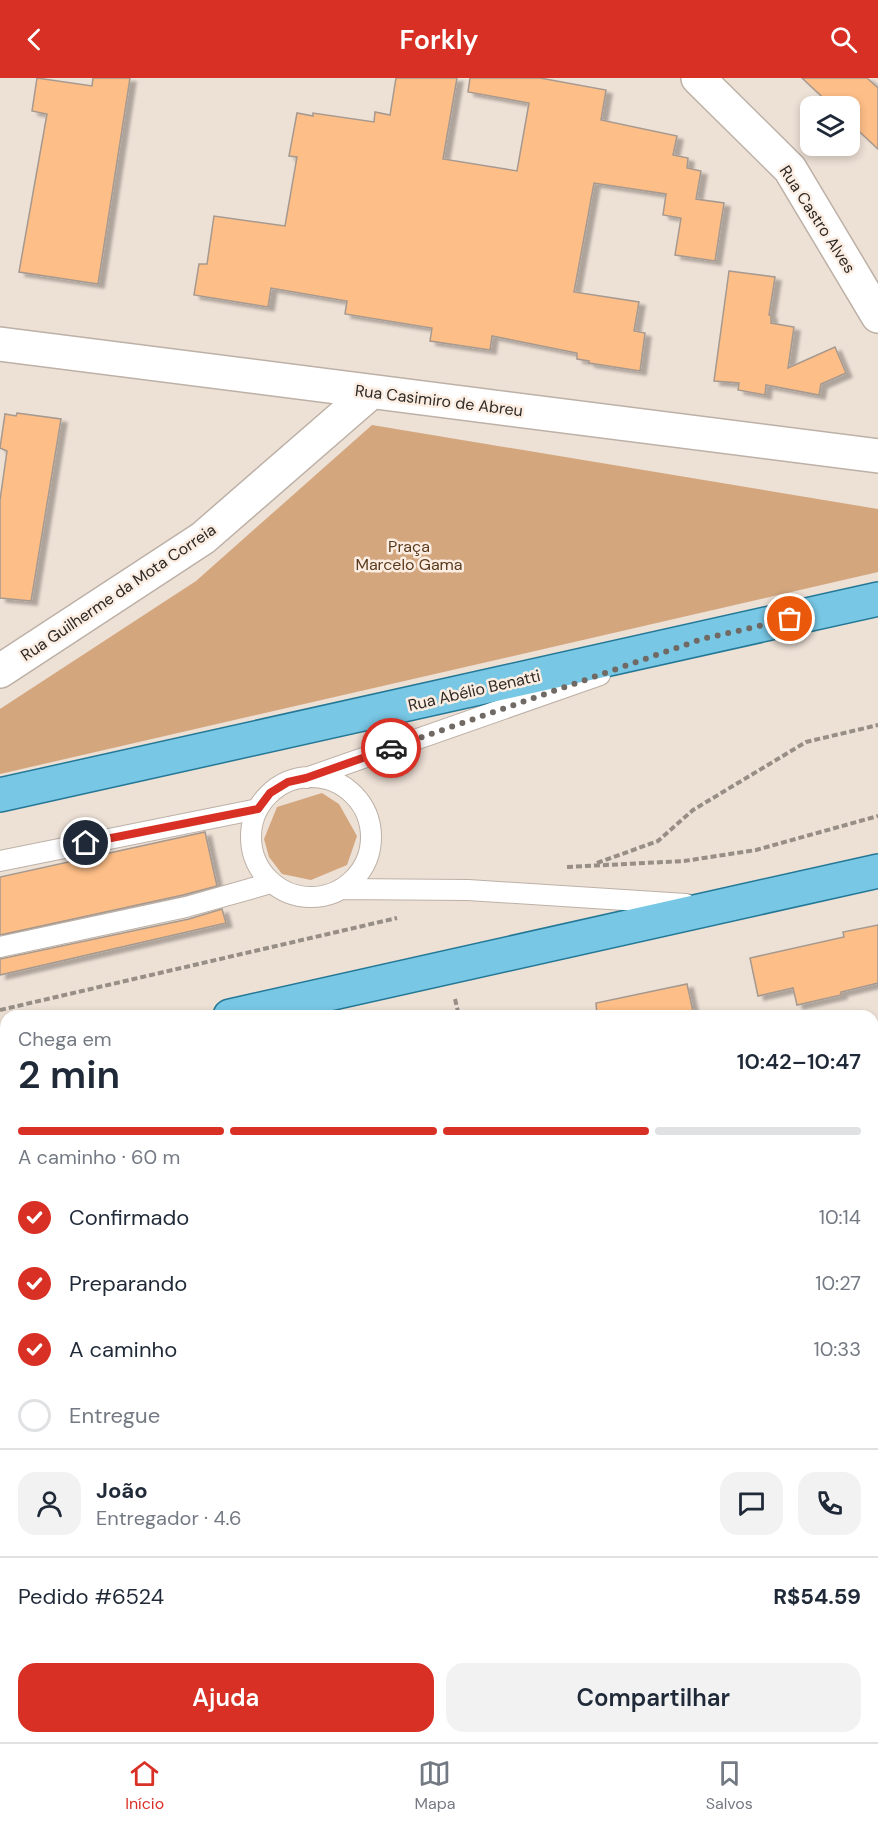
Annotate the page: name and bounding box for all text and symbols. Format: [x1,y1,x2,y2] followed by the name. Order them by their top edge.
[399,22,479,57] text: Forkly
[18,23,51,56] icon: back
[827,23,860,56] icon: search
[800,96,860,156] map controls
[800,96,860,156] button: layers
[775,161,860,277] street label: Rua Castro Alves
[354,380,524,421] street label: Rua Casimiro de Abreu
[17,519,220,666] street label: Rua Guilherme da Mota Correia
[355,536,463,575] park label: Praça Marcelo Gama
[764,593,815,644] pin
[773,602,806,635] icon: bag
[406,665,542,716] street label: Rua Abélio Benatti
[361,718,421,778] courier
[375,732,408,765] icon: car
[60,817,111,868] pin
[69,826,102,859] icon: home
[18,1026,112,1052] text: Chega em
[737,1047,861,1076] text: 10:42–10:47
[18,1049,120,1100] text: 2 min
[18,1144,180,1170] text: A caminho · 60 m
[18,1201,51,1234] icon: check
[69,1203,189,1232] text: Confirmado
[819,1204,861,1230] text: 10:14
[18,1267,51,1300] icon: check
[69,1269,187,1298] text: Preparando
[815,1270,861,1296] text: 10:27
[18,1333,51,1366] icon: check
[69,1335,177,1364] text: A caminho
[813,1336,861,1362] text: 10:33
[69,1401,160,1430] text: Entregue
[18,1472,81,1535] button: person
[720,1472,783,1535] button: chat
[798,1472,861,1535] button: phone
[96,1476,148,1505] text: João
[96,1505,241,1531] text: Entregador · 4.6
[18,1582,164,1611] text: Pedido #6524
[773,1582,861,1611] text: R$54.59
[18,1663,434,1732] button: Ajuda
[446,1663,861,1732] button: Compartilhar
[125,1757,164,1814] tab: Início
[414,1757,455,1814] tab: Mapa
[706,1757,753,1814] tab: Salvos

